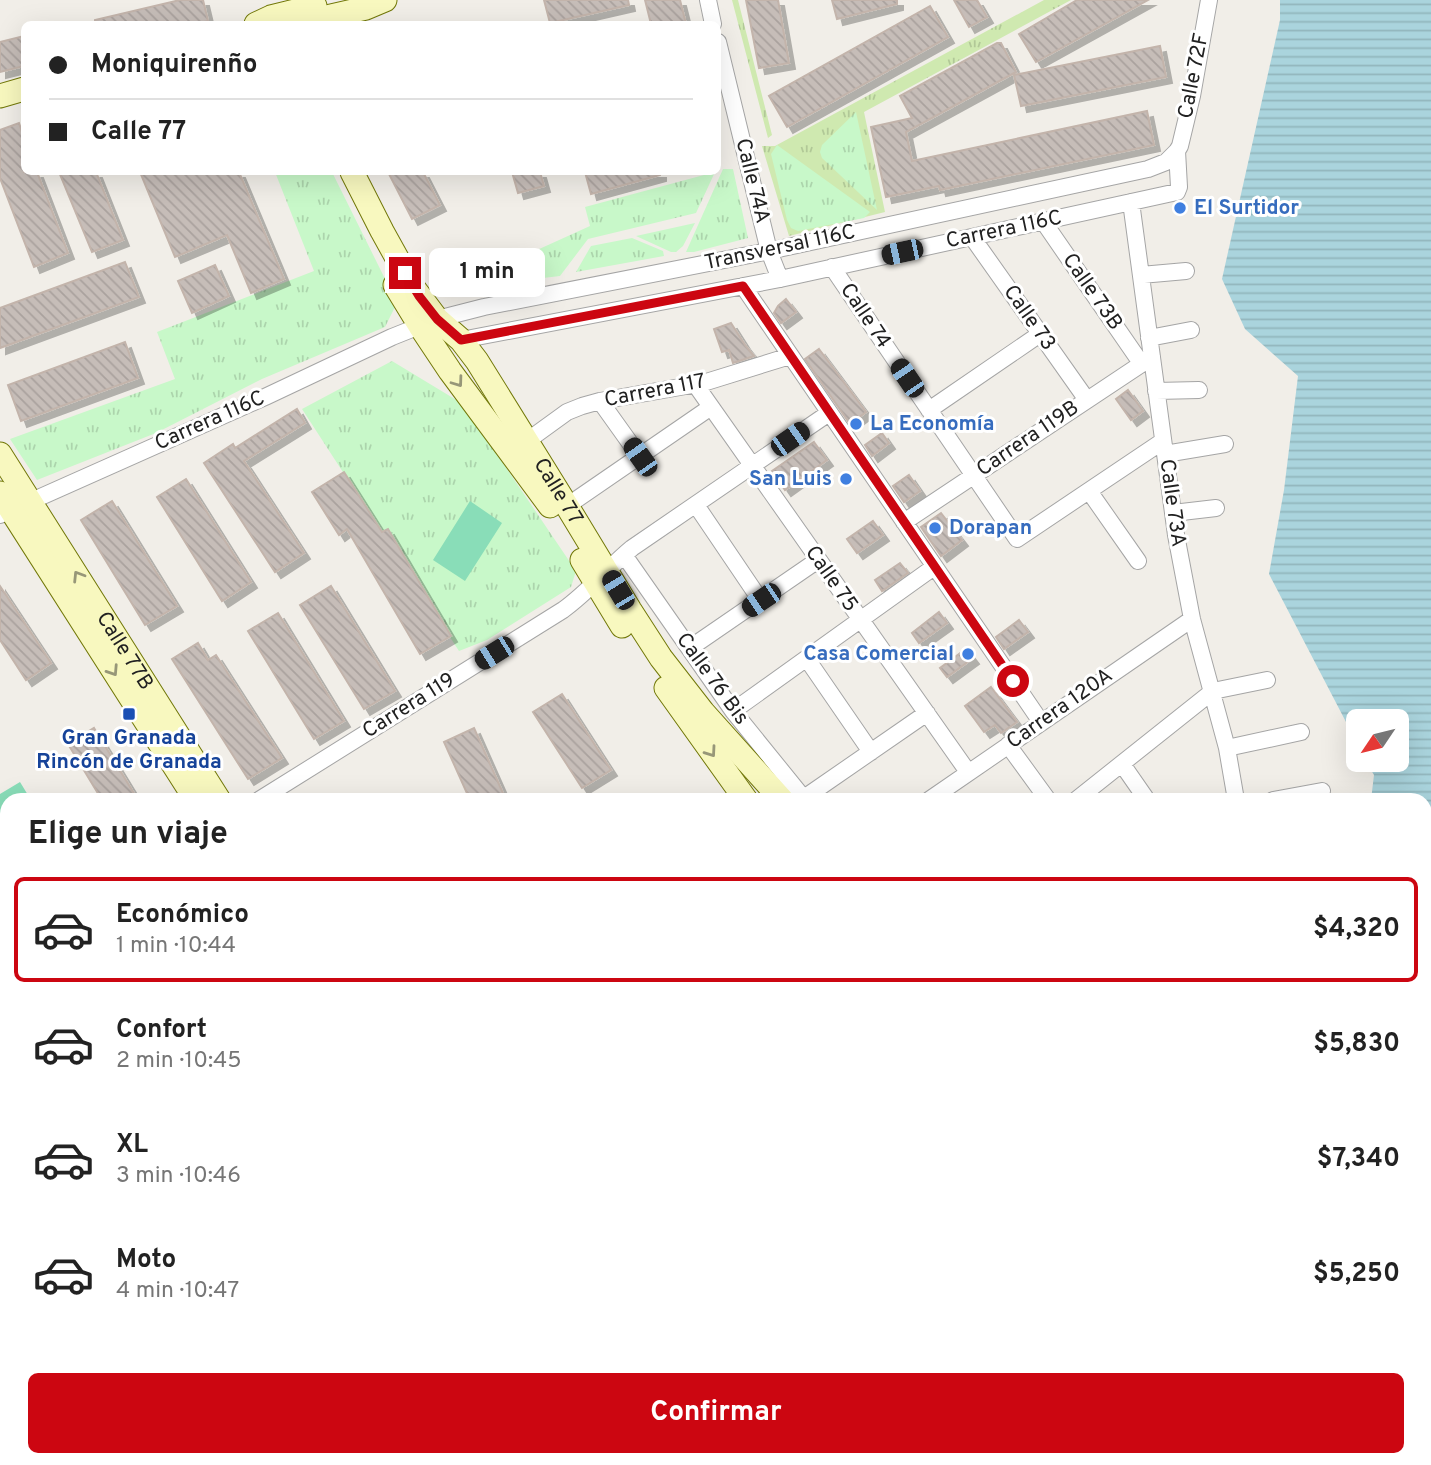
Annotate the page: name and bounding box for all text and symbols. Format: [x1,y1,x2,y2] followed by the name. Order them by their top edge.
[1173,31,1215,121] street label: Calle 72F
[91,49,257,82] text: Moniquirenño
[91,116,186,149] text: Calle 77
[728,136,776,226] street label: Calle 74A
[1194,195,1299,222] place label: El Surtidor
[1172,200,1188,216] marker: El Surtidor
[944,205,1064,255] street label: Carrera 116C
[702,219,858,277] street label: Transversal 116C
[880,237,925,267] car
[430,248,545,298] callout: 1 min
[1056,248,1128,336] street label: Calle 73B
[389,257,421,289] route end
[459,258,515,287] text: 1 min
[833,278,897,354] street label: Calle 74
[997,280,1061,356] street label: Calle 73
[887,355,928,401] car
[602,368,708,414] street label: Carrera 117
[450,374,462,387] one-way arrow
[151,385,269,457] street label: Carrera 116C
[972,395,1084,483] street label: Carrera 119B
[870,411,995,438] place label: La Economía
[848,416,864,432] marker: La Economía
[767,418,814,460] car
[620,434,661,480] car
[527,453,589,530] street label: Calle 77
[1152,457,1192,549] street label: Calle 73A
[749,466,832,493] place label: San Luis
[838,471,854,487] marker: San Luis
[949,515,1032,542] place label: Dorapan
[927,520,943,536] marker: Dorapan
[798,541,864,617] street label: Calle 75
[599,567,638,613] car
[73,571,86,584] one-way arrow
[738,580,785,620] car
[90,607,159,695] street label: Calle 77B
[670,628,754,730] street label: Calle 76 Bis
[471,633,518,673] car
[803,641,954,668] place label: Casa Comercial
[960,646,976,662] marker: Casa Comercial
[1002,662,1118,756] street label: Carrera 120A
[105,663,118,676] one-way arrow
[997,665,1029,697] route start
[358,667,460,745] street label: Carrera 119
[121,706,137,722] marker: Gran Granada Rincón de Granada
[1346,709,1409,772] north arrow
[1346,709,1409,772] map controls
[36,725,222,776] place label: Gran Granada Rincón de Granada
[703,744,715,757] one-way arrow
[28,815,228,855] text: Elige un viaje
[32,898,95,961] icon: car
[116,899,249,932] text: Económico
[1313,913,1400,946] text: $4,320
[116,932,236,961] text: 1 min · 10:44
[32,1013,95,1076] icon: car
[116,1014,207,1047] text: Confort
[1313,1028,1400,1061] text: $5,830
[116,1047,242,1076] text: 2 min · 10:45
[32,1128,95,1191] icon: car
[116,1129,148,1162] text: XL
[1317,1143,1400,1176] text: $7,340
[116,1162,241,1191] text: 3 min · 10:46
[32,1243,95,1306] icon: car
[116,1244,176,1277] text: Moto
[1313,1258,1400,1291] text: $5,250
[116,1277,239,1306] text: 4 min · 10:47
[28,1373,1404,1453] button: Confirmar

